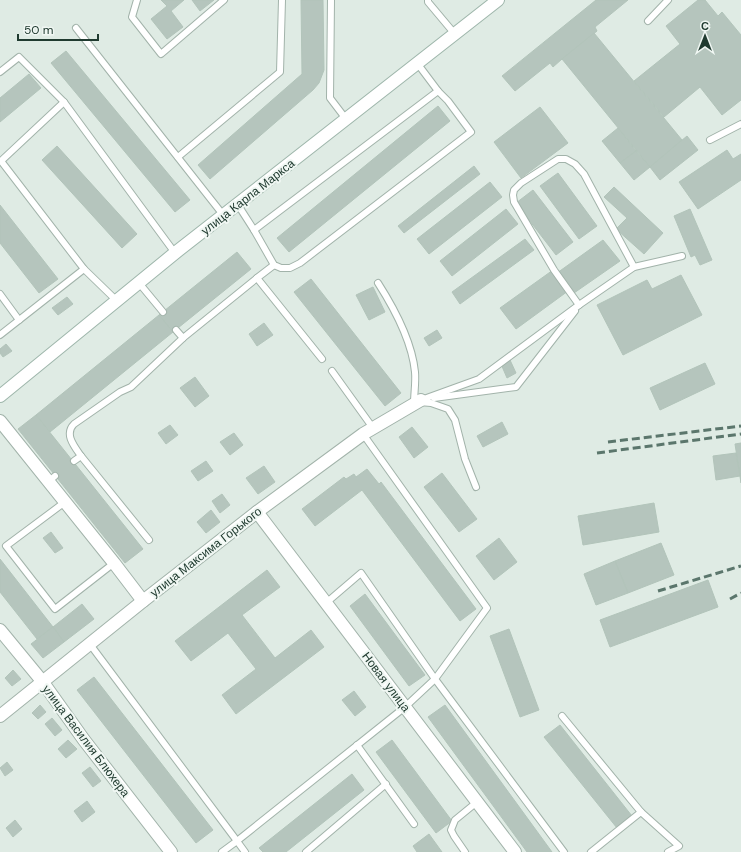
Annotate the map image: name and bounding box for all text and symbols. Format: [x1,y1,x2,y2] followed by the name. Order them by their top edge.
[18,16,98,42] scale bar
[685,16,725,56] north arrow
[701,19,709,33] text: С
[24,22,53,38] text: 50 m
[198,155,298,239] street label: улица Карла Маркса
[147,503,265,601] street label: улица Максима Горького
[358,649,414,715] street label: Новая улица
[39,682,134,801] street label: улица Василия Блюхера

